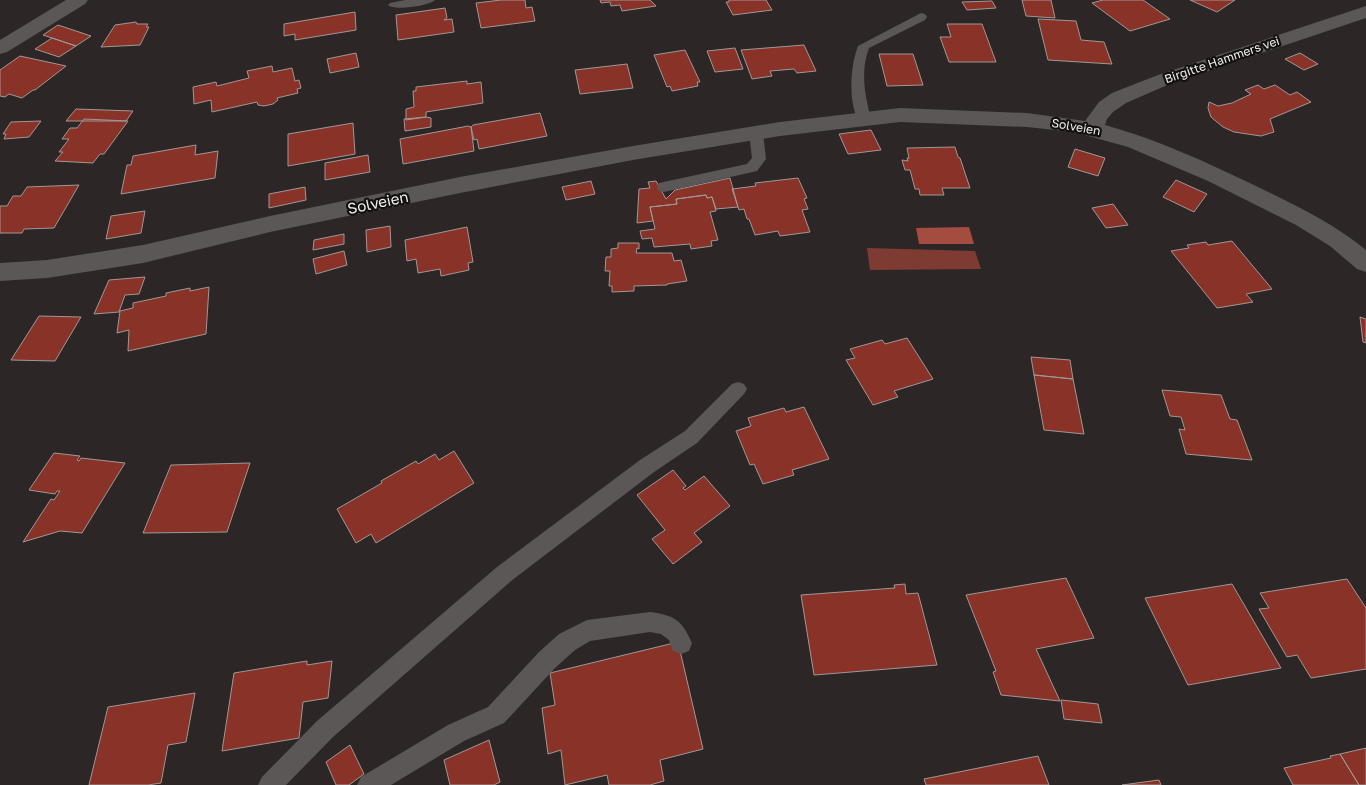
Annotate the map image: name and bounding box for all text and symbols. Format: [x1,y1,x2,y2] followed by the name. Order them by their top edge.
[1162,33,1281,86] street label: Birgitte Hammers vei
[1050,115,1102,138] street label: Solveien
[346,187,410,217] street label: Solveien

